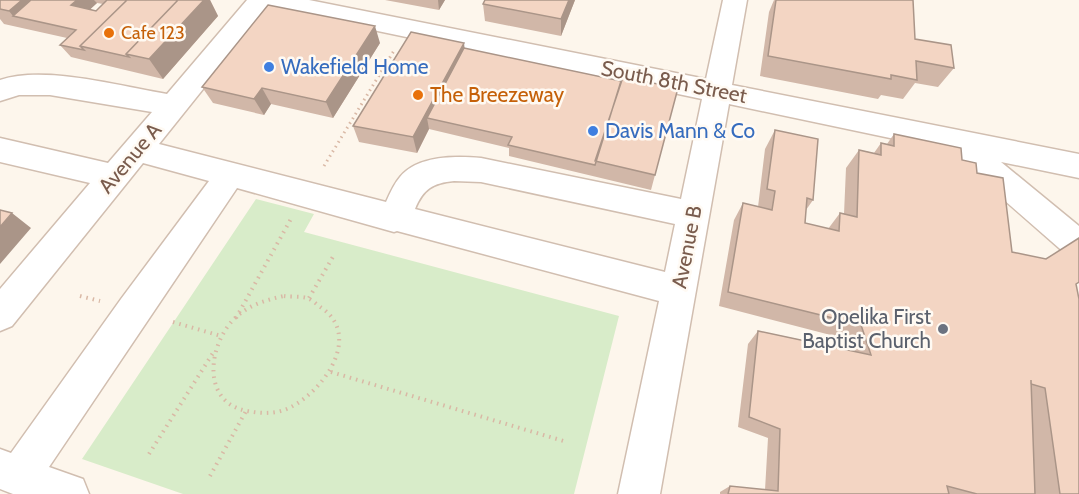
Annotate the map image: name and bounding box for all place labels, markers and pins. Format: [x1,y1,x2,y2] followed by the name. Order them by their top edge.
[121,22,185,44] place label: Cafe 123
[102,26,116,40] marker: Cafe 123
[281,54,429,79] place label: Wakefield Home
[262,60,276,74] marker: Wakefield Home
[430,82,564,107] place label: The Breezeway
[411,88,425,102] marker: The Breezeway
[605,118,755,143] place label: Davis Mann & Co
[586,124,600,138] marker: Davis Mann & Co
[802,304,931,353] place label: Opelika First Baptist Church
[936,322,950,336] marker: Opelika First Baptist Church

